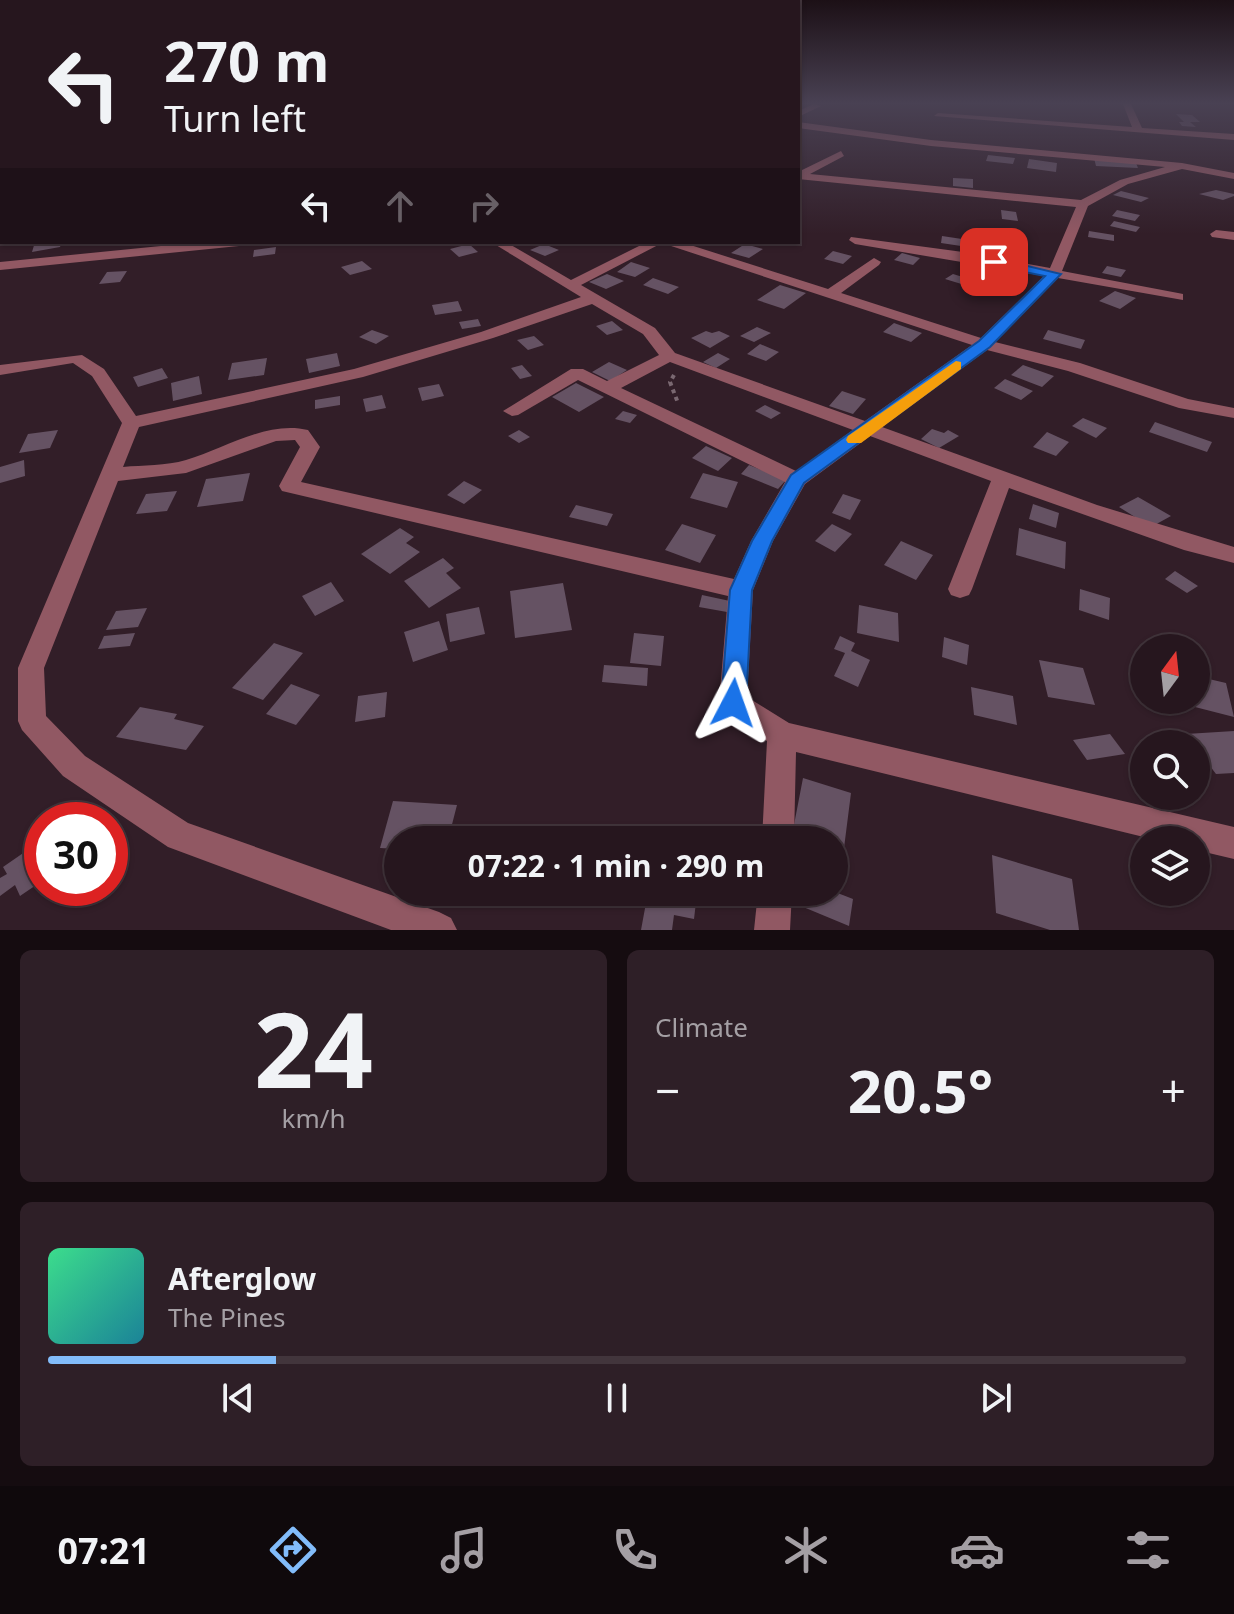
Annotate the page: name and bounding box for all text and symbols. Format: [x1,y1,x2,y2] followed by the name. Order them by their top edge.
[164,22,329,98] text: 270 m
[32,32,136,136] icon: left
[164,94,306,143] text: Turn left
[294,184,338,228] icon: left
[378,184,422,228] icon: ahead
[462,184,506,228] icon: right
[960,228,1028,296] pin
[972,240,1016,284] icon: arrive
[1130,634,1210,714] north arrow
[1130,634,1210,906] map controls
[691,661,775,745] position arrow
[1130,730,1210,810] button: search
[24,802,128,906] speed limit sign: 30
[1130,826,1210,906] button: layers
[468,845,764,886] text: 07:22 · 1 min · 290 m
[254,977,373,1118] text: 24
[655,1009,748,1045] text: Climate
[848,1049,993,1131] text: 20.5°
[655,1060,680,1120] text: −
[1161,1060,1186,1120] text: +
[282,1100,345,1136] text: km/h
[168,1258,316,1299] text: Afterglow
[168,1299,286,1335] text: The Pines
[216,1376,260,1420] icon: previous
[595,1376,639,1420] icon: pause
[974,1376,1018,1420] icon: next
[265,1522,321,1578] icon: directions
[436,1522,492,1578] icon: music
[607,1522,663,1578] icon: phone
[778,1522,834,1578] icon: climate
[949,1522,1005,1578] icon: car
[1120,1522,1176,1578] icon: filters
[58,1526,150,1575] text: 07:21

